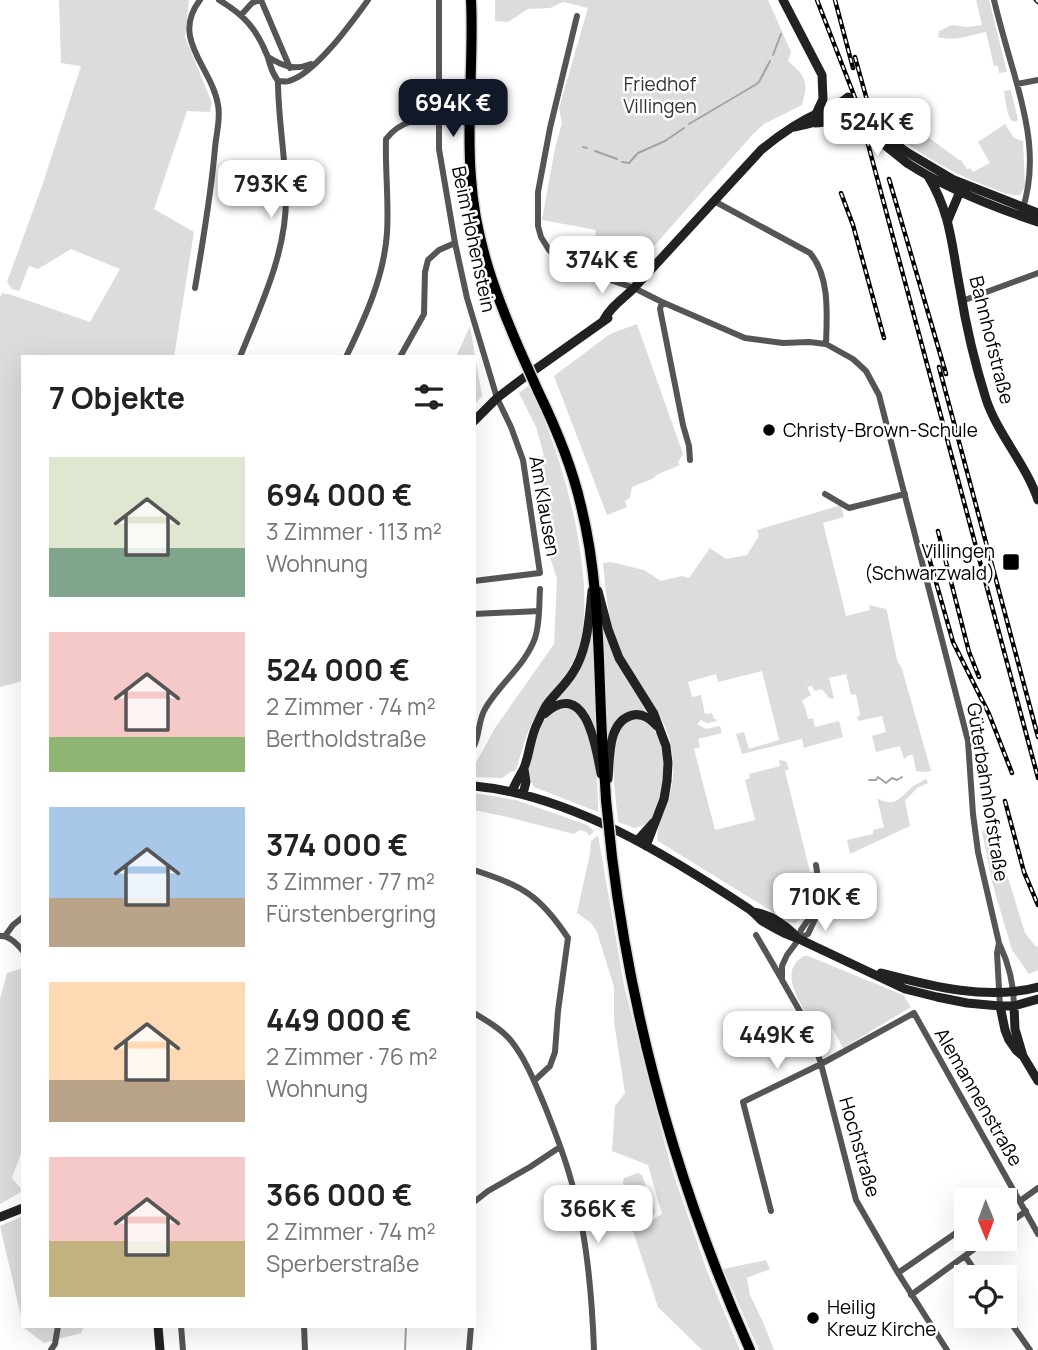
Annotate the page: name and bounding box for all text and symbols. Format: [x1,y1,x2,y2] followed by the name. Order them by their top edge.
[623,71,697,119] park label: Friedhof Villingen
[396,80,510,139] pin: 694K €
[415,86,491,118] text: 694K €
[820,99,934,158] pin: 524K €
[840,105,914,137] text: 524K €
[214,160,328,220] pin: 793K €
[446,164,502,314] street label: Beim Hohenstein
[234,167,308,199] text: 793K €
[545,236,659,296] pin: 374K €
[565,243,639,275] text: 374K €
[964,273,1020,407] street label: Bahnhofstraße
[49,377,185,418] text: 7 Objekte
[410,378,448,416] icon: filters
[783,417,978,443] place label: Christy-Brown-Schule
[761,422,777,438] marker: Christy-Brown-Schule
[523,454,567,558] street label: Am Klausen
[266,474,413,515] text: 694 000 €
[105,485,189,569] icon: home
[266,515,442,547] text: 3 Zimmer · 113 m²
[864,538,995,586] place label: Villingen (Schwarzwald)
[266,547,368,579] text: Wohnung
[1001,552,1021,572] marker: Villingen (Schwarzwald)
[266,649,410,690] text: 524 000 €
[105,660,189,744] icon: home
[266,690,436,722] text: 2 Zimmer · 74 m²
[961,701,1015,883] street label: Güterbahnhofstraße
[266,722,426,754] text: Bertholdstraße
[266,824,408,865] text: 374 000 €
[105,835,189,919] icon: home
[266,865,435,897] text: 3 Zimmer · 77 m²
[768,874,882,933] pin: 710K €
[789,880,861,912] text: 710K €
[266,897,436,929] text: Fürstenbergring
[266,999,412,1040] text: 449 000 €
[105,1010,189,1094] icon: home
[720,1012,834,1071] pin: 449K €
[739,1018,815,1050] text: 449K €
[929,1023,1029,1171] street label: Alemannenstraße
[266,1040,437,1072] text: 2 Zimmer · 76 m²
[266,1072,368,1104] text: Wohnung
[833,1094,887,1200] street label: Hochstraße
[266,1174,412,1215] text: 366 000 €
[105,1185,189,1269] icon: home
[541,1186,655,1245] pin: 366K €
[954,1188,1017,1251] north arrow
[954,1188,1017,1328] map controls
[560,1192,636,1224] text: 366K €
[266,1215,436,1247] text: 2 Zimmer · 74 m²
[266,1247,420,1279] text: Sperberstraße
[954,1265,1017,1328] button: locate
[827,1294,936,1342] place label: Heilig Kreuz Kirche
[805,1310,821,1326] marker: Heilig Kreuz Kirche

